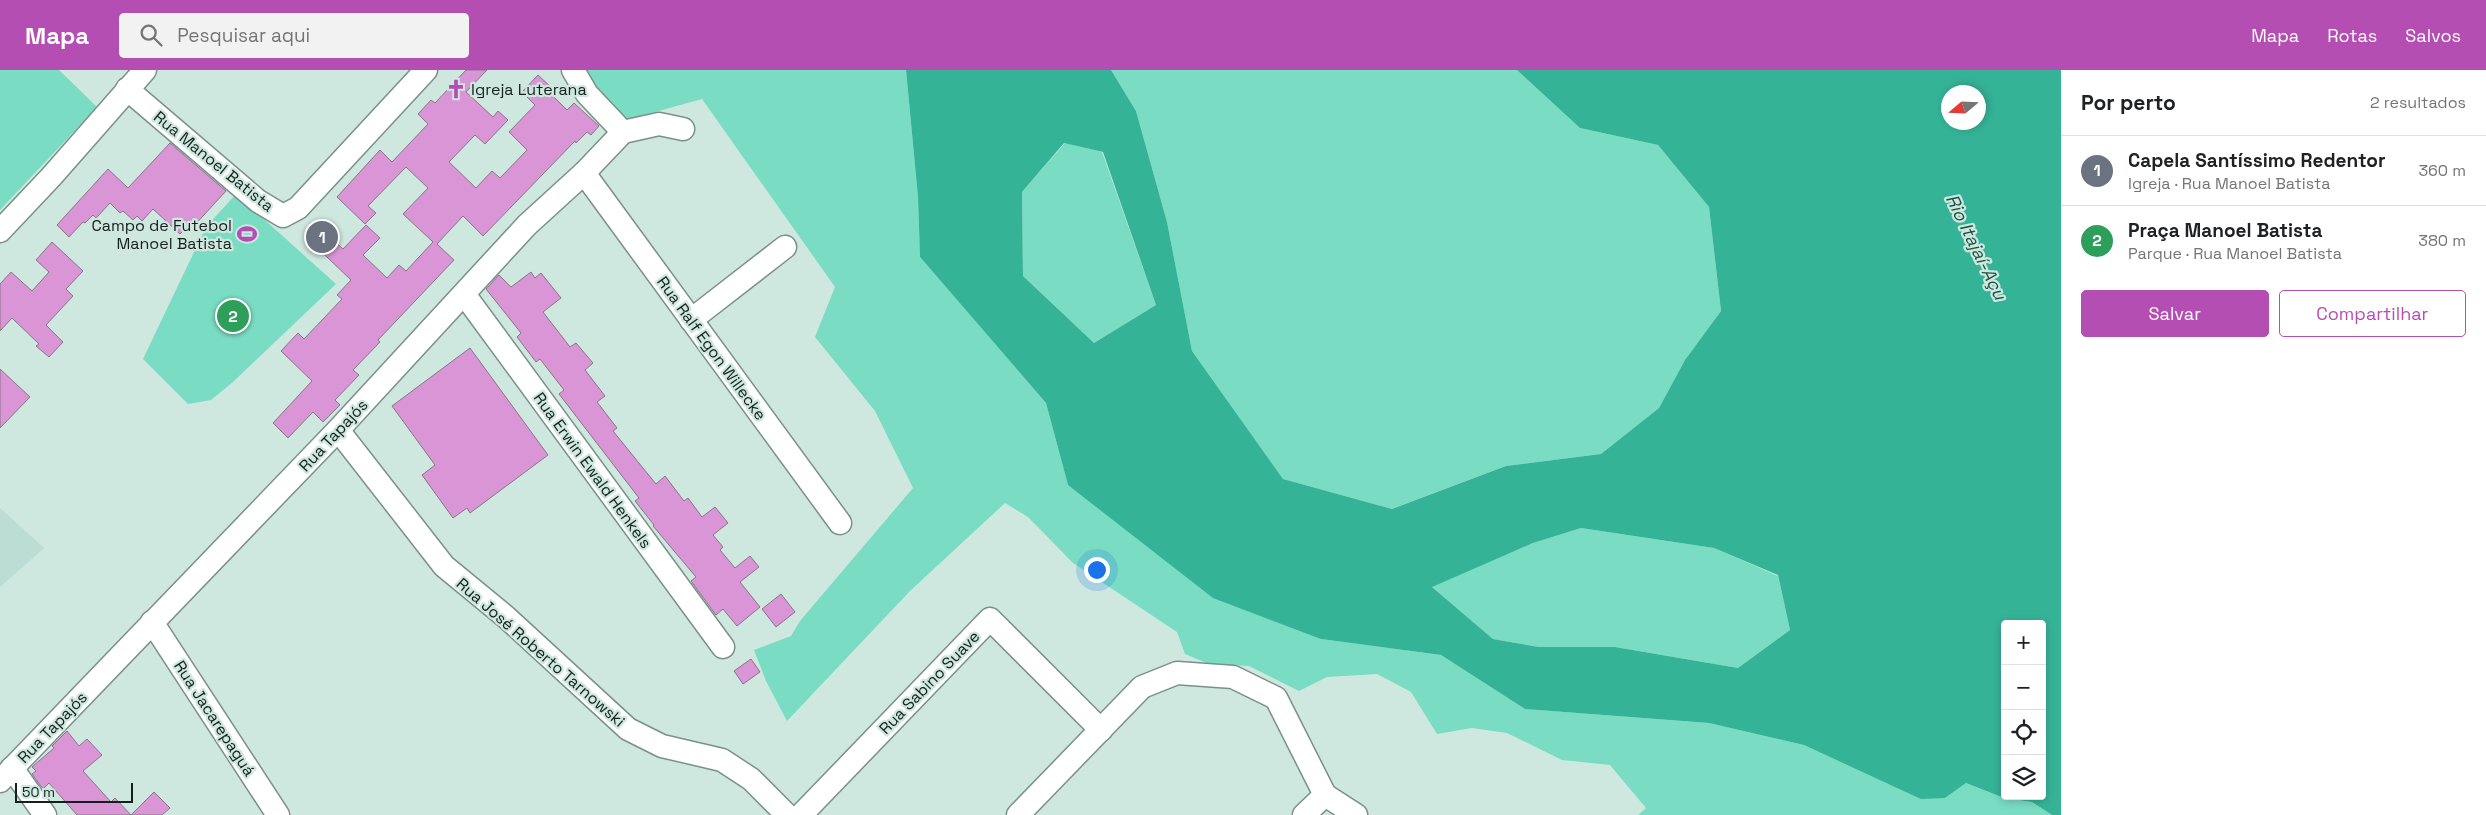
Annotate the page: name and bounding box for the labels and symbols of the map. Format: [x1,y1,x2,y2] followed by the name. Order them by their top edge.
[445,78,467,100] church icon: Igreja Luterana
[471,79,587,100] place label: Igreja Luterana
[1941,85,1986,130] north arrow
[149,106,278,216] street label: Rua Manoel Batista
[1941,190,2012,304] water label: Rio Itajaí-Açu
[91,215,232,254] place label: Campo de Futebol Manoel Batista
[306,218,338,256] pin: 1
[236,223,258,245] sports icon: Campo de Futebol Manoel Batista
[652,272,771,424] street label: Rua Ralf Egon Willecke
[217,297,249,335] pin: 2
[529,388,656,552] street label: Rua Erwin Ewald Henkels
[294,395,372,476] street label: Rua Tapajós
[1084,557,1110,583] your location
[452,573,629,732] street label: Rua José Roberto Tarnowski
[874,626,984,739] street label: Rua Sabino Suave
[169,656,260,780] street label: Rua Jacarepaguá
[13,687,92,768] street label: Rua Tapajós
[15,780,132,803] scale bar

